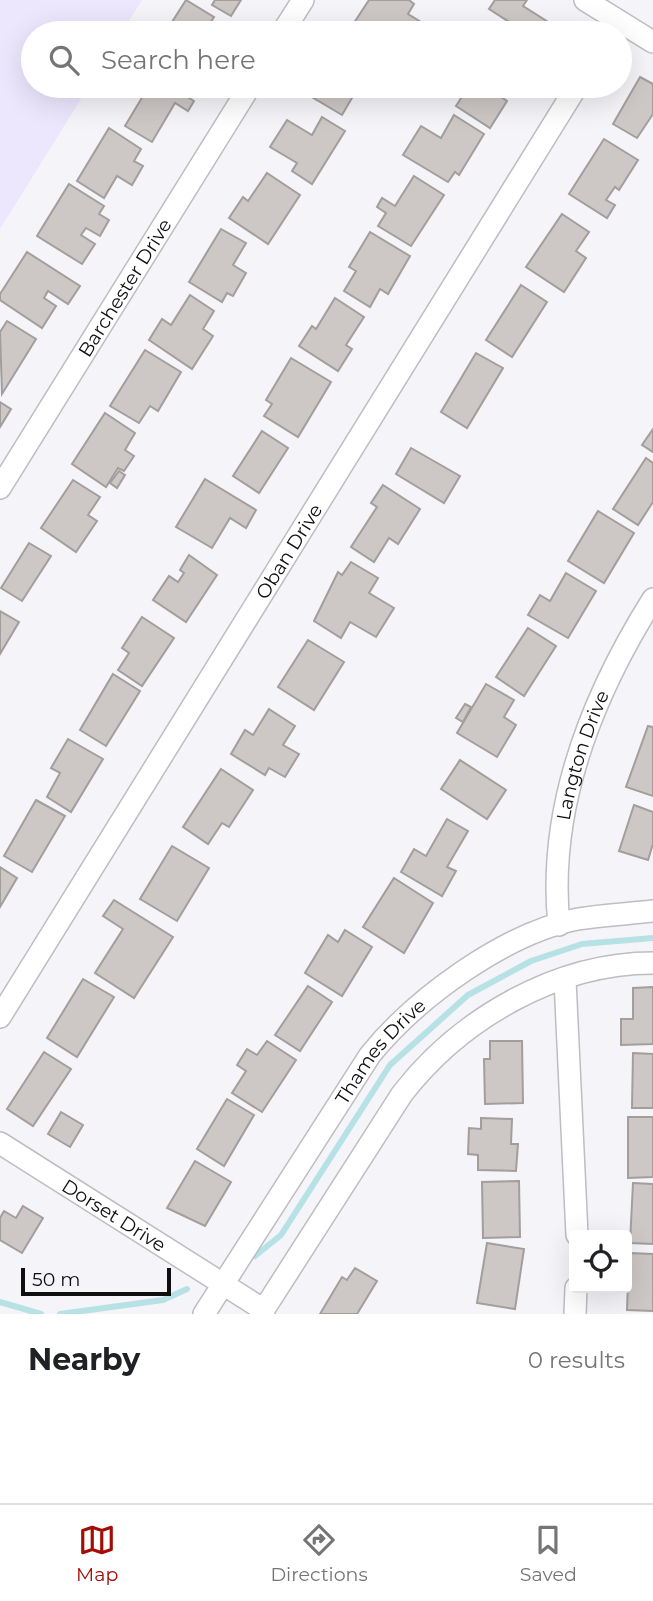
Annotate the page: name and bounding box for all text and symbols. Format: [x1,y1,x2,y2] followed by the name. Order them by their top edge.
[21,21,632,98] search box
[45,41,83,79] icon: search
[101,44,256,76] text: Search here
[73,214,176,361] street label: Barchester Drive
[251,499,327,603] street label: Oban Drive
[551,687,614,822] street label: Langton Drive
[330,993,430,1108] street label: Thames Drive
[58,1174,170,1257] street label: Dorset Drive
[569,1230,632,1293] map controls
[569,1230,632,1293] button: locate
[21,1265,172,1297] scale bar
[32,1268,80,1291] text: 50 m
[28,1341,140,1378] text: Nearby
[528,1346,625,1374] text: 0 results
[76,1521,118,1586] tab: Map
[270,1521,368,1586] tab: Directions
[520,1521,577,1586] tab: Saved

